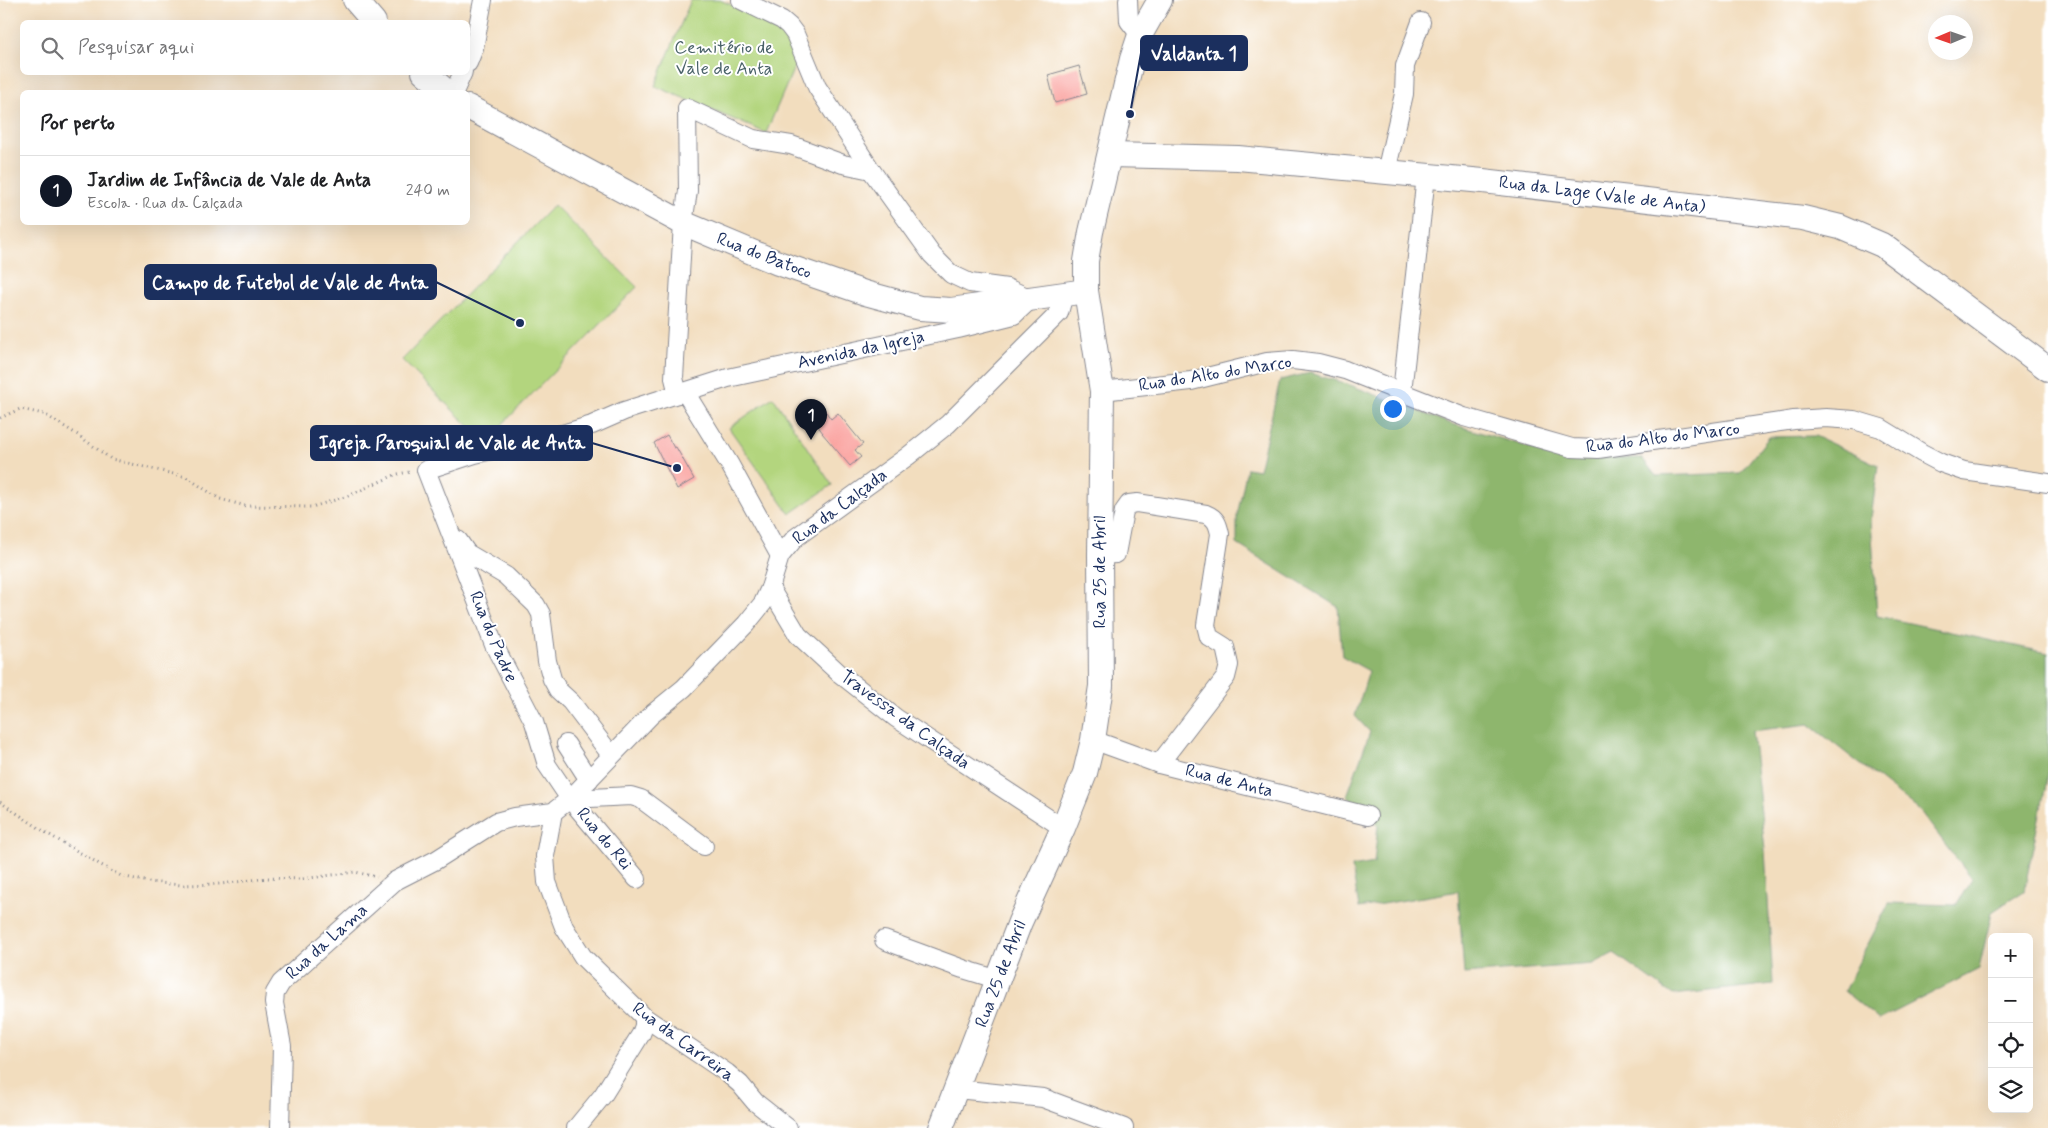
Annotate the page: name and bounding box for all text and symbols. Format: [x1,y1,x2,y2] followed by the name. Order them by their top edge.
[1928,15,1973,60] north arrow
[20,20,470,75] search box
[38,34,66,62] icon: search
[78,35,194,60] text: Pesquisar aqui
[674,36,774,81] park label: Cemitério de Vale de Anta
[1141,36,1247,70] callout: Valdanta 1
[1151,42,1237,67] text: Valdanta 1
[40,109,115,137] text: Por perto
[87,168,371,193] text: Jardim de Infância de Vale de Anta
[1497,170,1707,221] street label: Rua da Lage (Vale de Anta)
[52,180,60,201] text: 1
[406,180,450,201] text: 240 m
[87,193,243,214] text: Escola · Rua da Calçada
[713,227,815,285] street label: Rua do Batoco
[145,265,436,299] callout: Campo de Futebol de Vale de Anta
[152,271,429,296] text: Campo de Futebol de Vale de Anta
[795,325,927,375] street label: Avenida da Igreja
[1137,350,1293,398] street label: Rua do Alto do Marco
[1380,396,1406,422] your location
[795,399,827,440] pin: 1
[1585,417,1741,459] street label: Rua do Alto do Marco
[311,426,592,460] callout: Igreja Paroquial de Vale de Anta
[319,431,586,457] text: Igreja Paroquial de Vale de Anta
[788,463,892,551] street label: Rua da Calçada
[1088,516,1112,628] street label: Rua 25 de Abril
[463,588,523,686] street label: Rua do Padre
[835,665,975,775] street label: Travessa da Calçada
[1182,758,1276,804] street label: Rua de Anta
[571,803,637,875] street label: Rua do Rei
[281,899,373,985] street label: Rua da Lama
[970,917,1032,1031] street label: Rua 25 de Abril
[1988,933,2033,1113] map controls
[1988,933,2033,978] button: +
[1988,978,2033,1023] button: −
[627,997,739,1087] street label: Rua da Carreira
[1988,1023,2033,1068] button: locate
[1988,1068,2033,1113] button: layers

